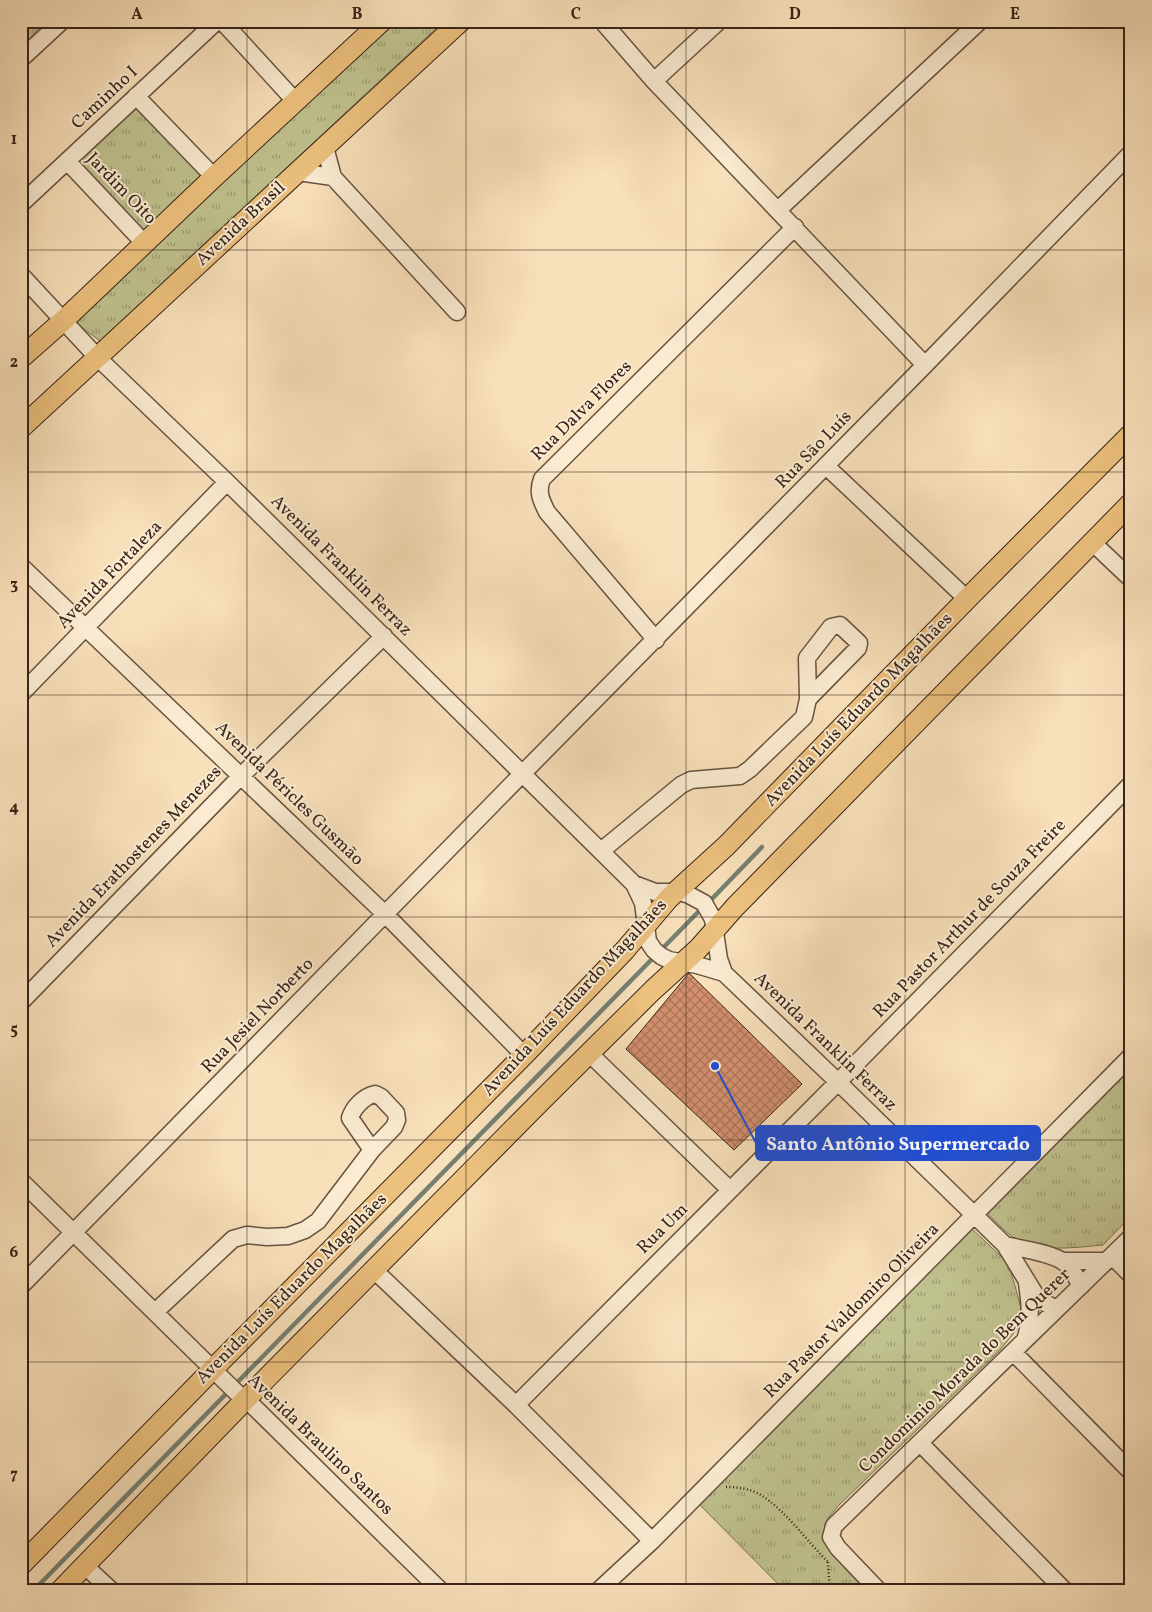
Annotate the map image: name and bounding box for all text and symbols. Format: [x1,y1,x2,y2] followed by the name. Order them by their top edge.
[131,4,143,26] text: A
[352,4,363,26] text: B
[571,4,581,26] text: C
[789,4,801,26] text: D
[1010,4,1020,26] text: E
[66,61,144,135] street label: Caminho I
[11,129,17,151] text: 1
[80,147,162,231] street label: Jardim Oito
[191,176,291,272] street label: Avenida Brasil
[10,352,18,374] text: 2
[526,355,638,467] street label: Rua Dalva Flores
[770,405,858,495] street label: Rua São Luís
[265,490,417,642] street label: Avenida Franklin Ferraz
[52,515,168,635] street label: Avenida Fortaleza
[10,574,18,596] text: 3
[759,607,959,813] street label: Avenida Luís Eduardo Magalhães
[209,716,369,872] street label: Avenida Péricles Gusmão
[40,760,228,954] street label: Avenida Erathostenes Menezes
[9,797,19,819] text: 4
[868,814,1072,1024] street label: Rua Pastor Arthur de Souza Freire
[477,894,673,1102] street label: Avenida Luís Eduardo Magalhães
[196,953,320,1079] street label: Rua Jesiel Norberto
[748,967,902,1117] street label: Avenida Franklin Ferraz
[10,1019,18,1041] text: 5
[756,1126,1040,1160] callout: Santo Antônio Supermercado
[766,1132,1030,1158] text: Santo Antônio Supermercado
[191,1188,393,1390] street label: Avenida Luís Eduardo Magalhães
[632,1198,694,1260] street label: Rua Um
[759,1218,945,1404] street label: Rua Pastor Valdomiro Oliveira
[10,1242,19,1264] text: 6
[854,1262,1077,1479] street label: Condominio Morada do Bem Querer
[242,1369,398,1521] street label: Avenida Braulino Santos
[10,1464,18,1486] text: 7

